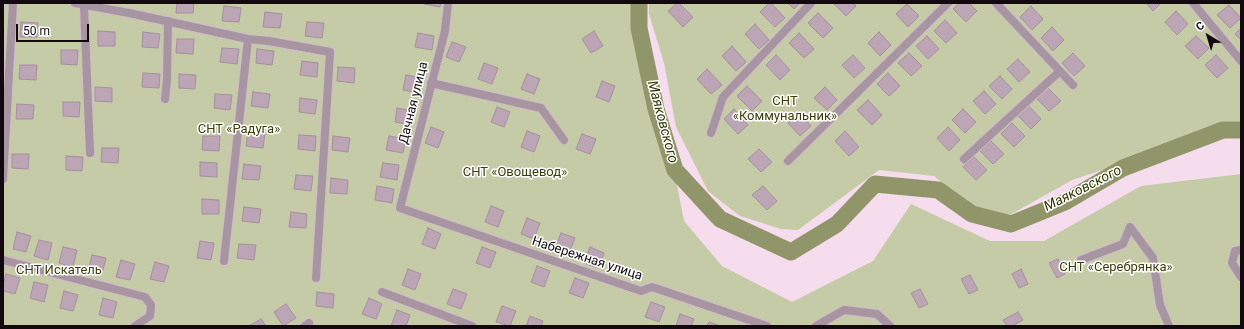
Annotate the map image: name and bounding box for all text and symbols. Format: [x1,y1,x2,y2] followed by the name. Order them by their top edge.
[18,16,91,42] scale bar
[1188,16,1228,56] north arrow
[1193,19,1207,33] text: С
[23,24,50,38] text: 50 m
[396,60,432,146] street label: Дачная улица
[643,79,681,165] water label: Маяковского
[733,94,837,125] park label: СНТ «Коммунальник»
[198,122,280,138] park label: СНТ «Радуга»
[1041,162,1125,216] water label: Маяковского
[463,165,567,181] park label: СНТ «Овощевод»
[530,234,644,284] street label: Набережная улица
[1059,260,1173,276] park label: СНТ «Серебрянка»
[16,263,102,279] park label: СНТ Искатель

